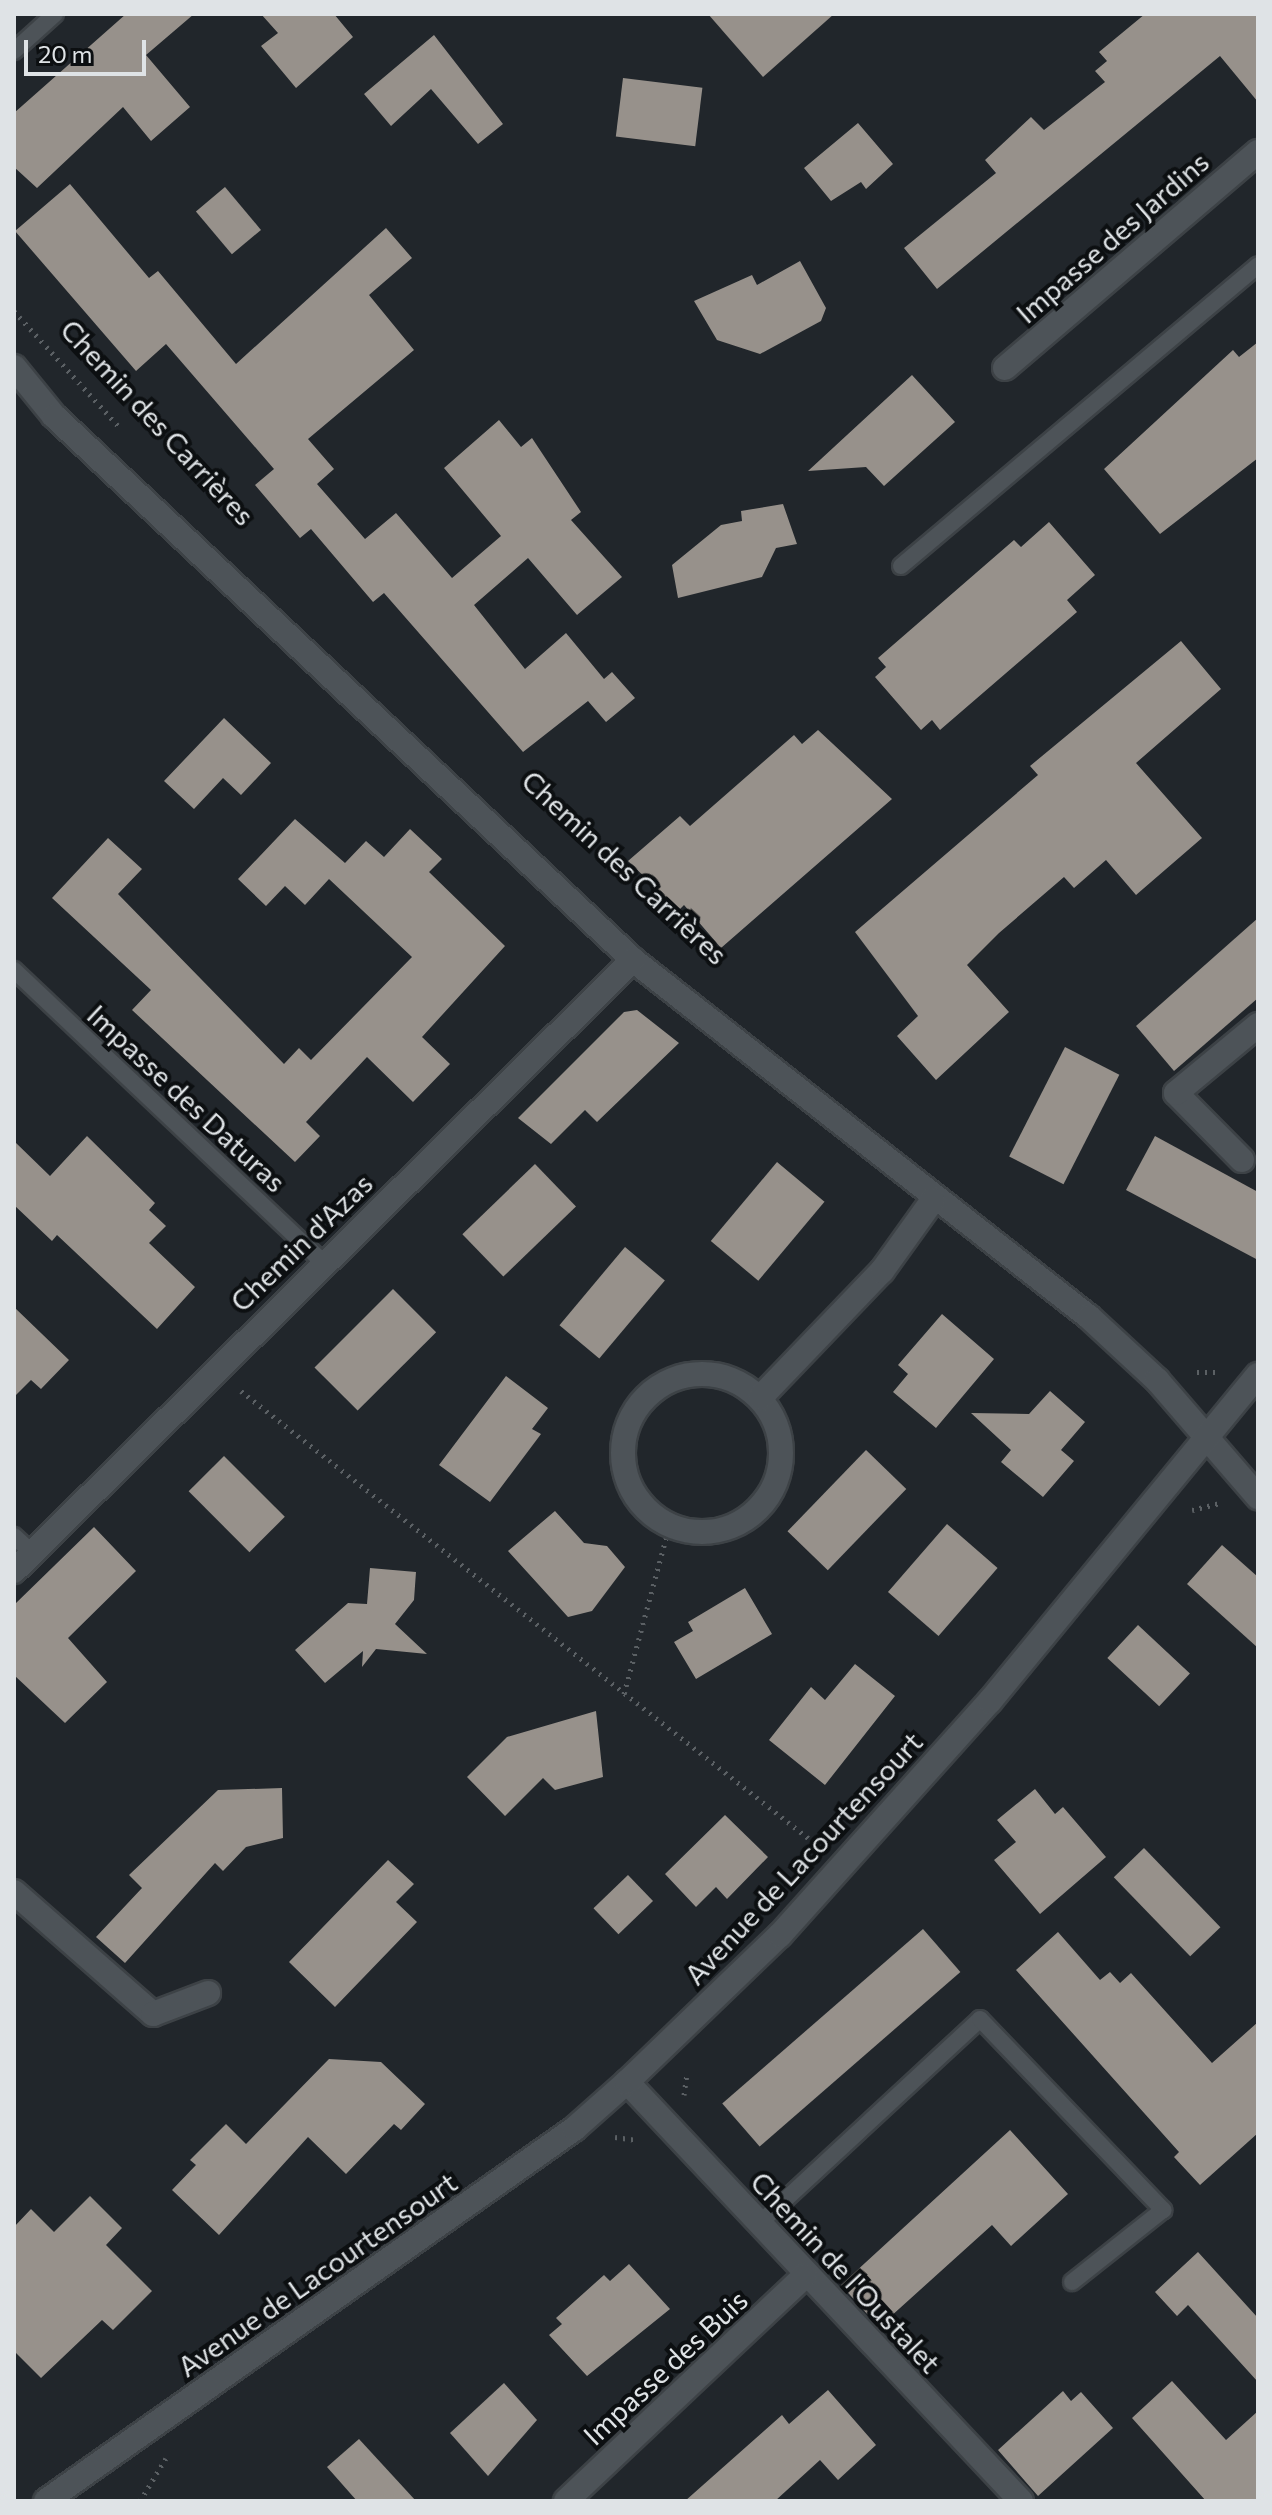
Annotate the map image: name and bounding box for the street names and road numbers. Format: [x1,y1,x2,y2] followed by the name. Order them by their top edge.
[1009,144,1215,330] street label: Impasse des Jardins
[54,312,262,532] street label: Chemin des Carrières
[515,763,735,971] street label: Chemin des Carrières
[81,997,293,1199] street label: Impasse des Daturas
[223,1166,379,1318] street label: Chemin d'Azas
[677,1725,929,1991] street label: Avenue de Lacourtensourt
[171,2165,463,2383] street label: Avenue de Lacourtensourt
[744,2165,948,2379] street label: Chemin de l'Oustalet
[576,2283,754,2451] street label: Impasse des Buis

